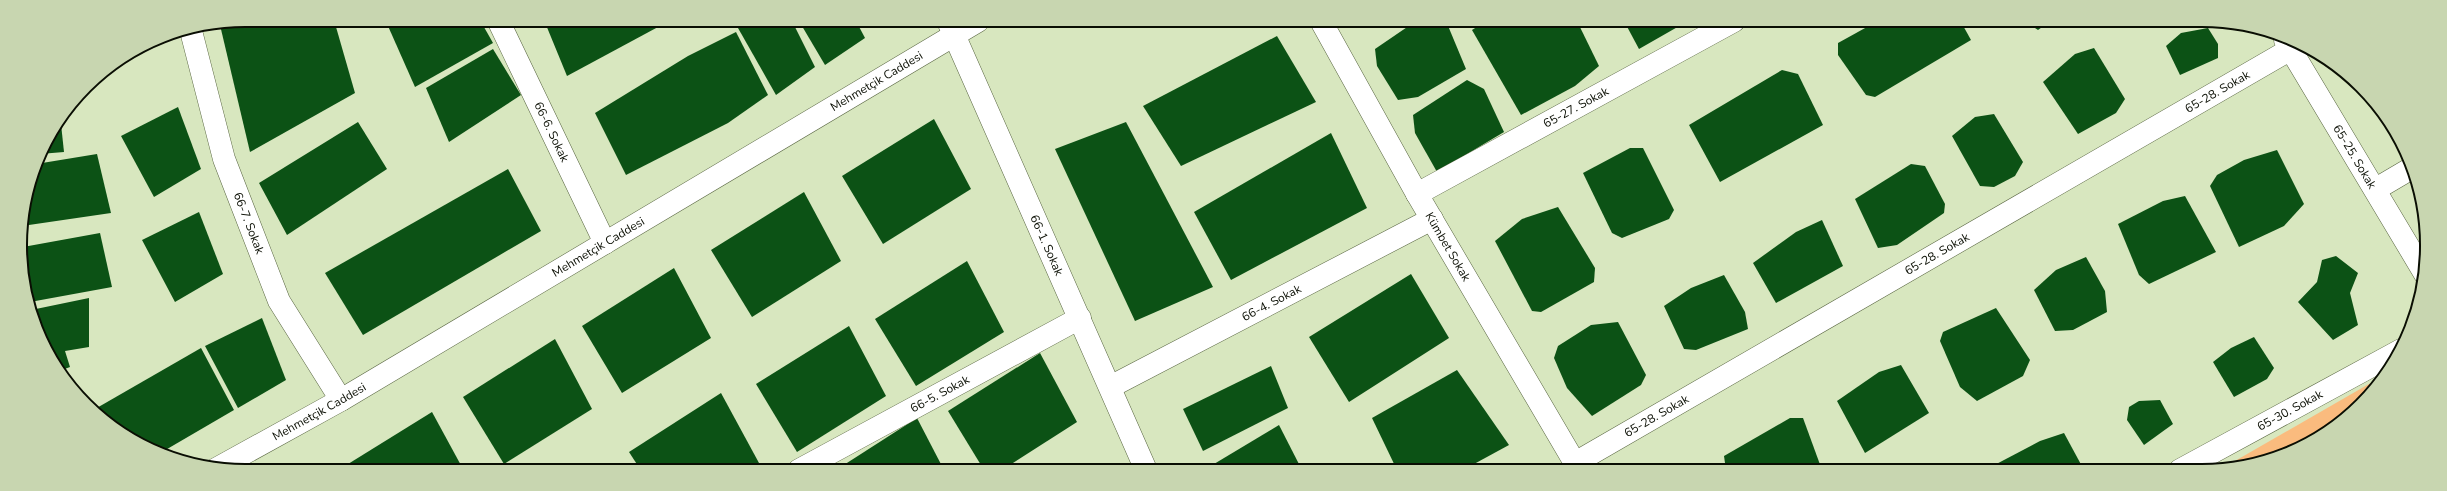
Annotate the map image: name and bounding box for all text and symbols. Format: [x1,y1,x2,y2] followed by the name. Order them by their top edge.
[827,48,926,115] street label: Mehmetçik Caddesi
[2182,66,2253,117] street label: 65-28. Sokak
[1540,83,1612,132] street label: 65-27. Sokak
[530,99,573,165] street label: 66-6. Sokak
[2329,122,2381,193] street label: 65-25. Sokak
[230,190,268,257] street label: 66-7. Sokak
[1421,209,1475,285] street label: Kümbet Sokak
[1026,212,1068,279] street label: 66-1. Sokak
[549,213,647,281] street label: Mehmetçik Caddesi
[1902,228,1973,279] street label: 65-28. Sokak
[1239,280,1305,325] street label: 66-4. Sokak
[907,371,973,416] street label: 66-5. Sokak
[269,379,369,444] street label: Mehmetçik Caddesi
[2254,386,2326,435] street label: 65-30. Sokak
[1621,390,1692,441] street label: 65-28. Sokak

